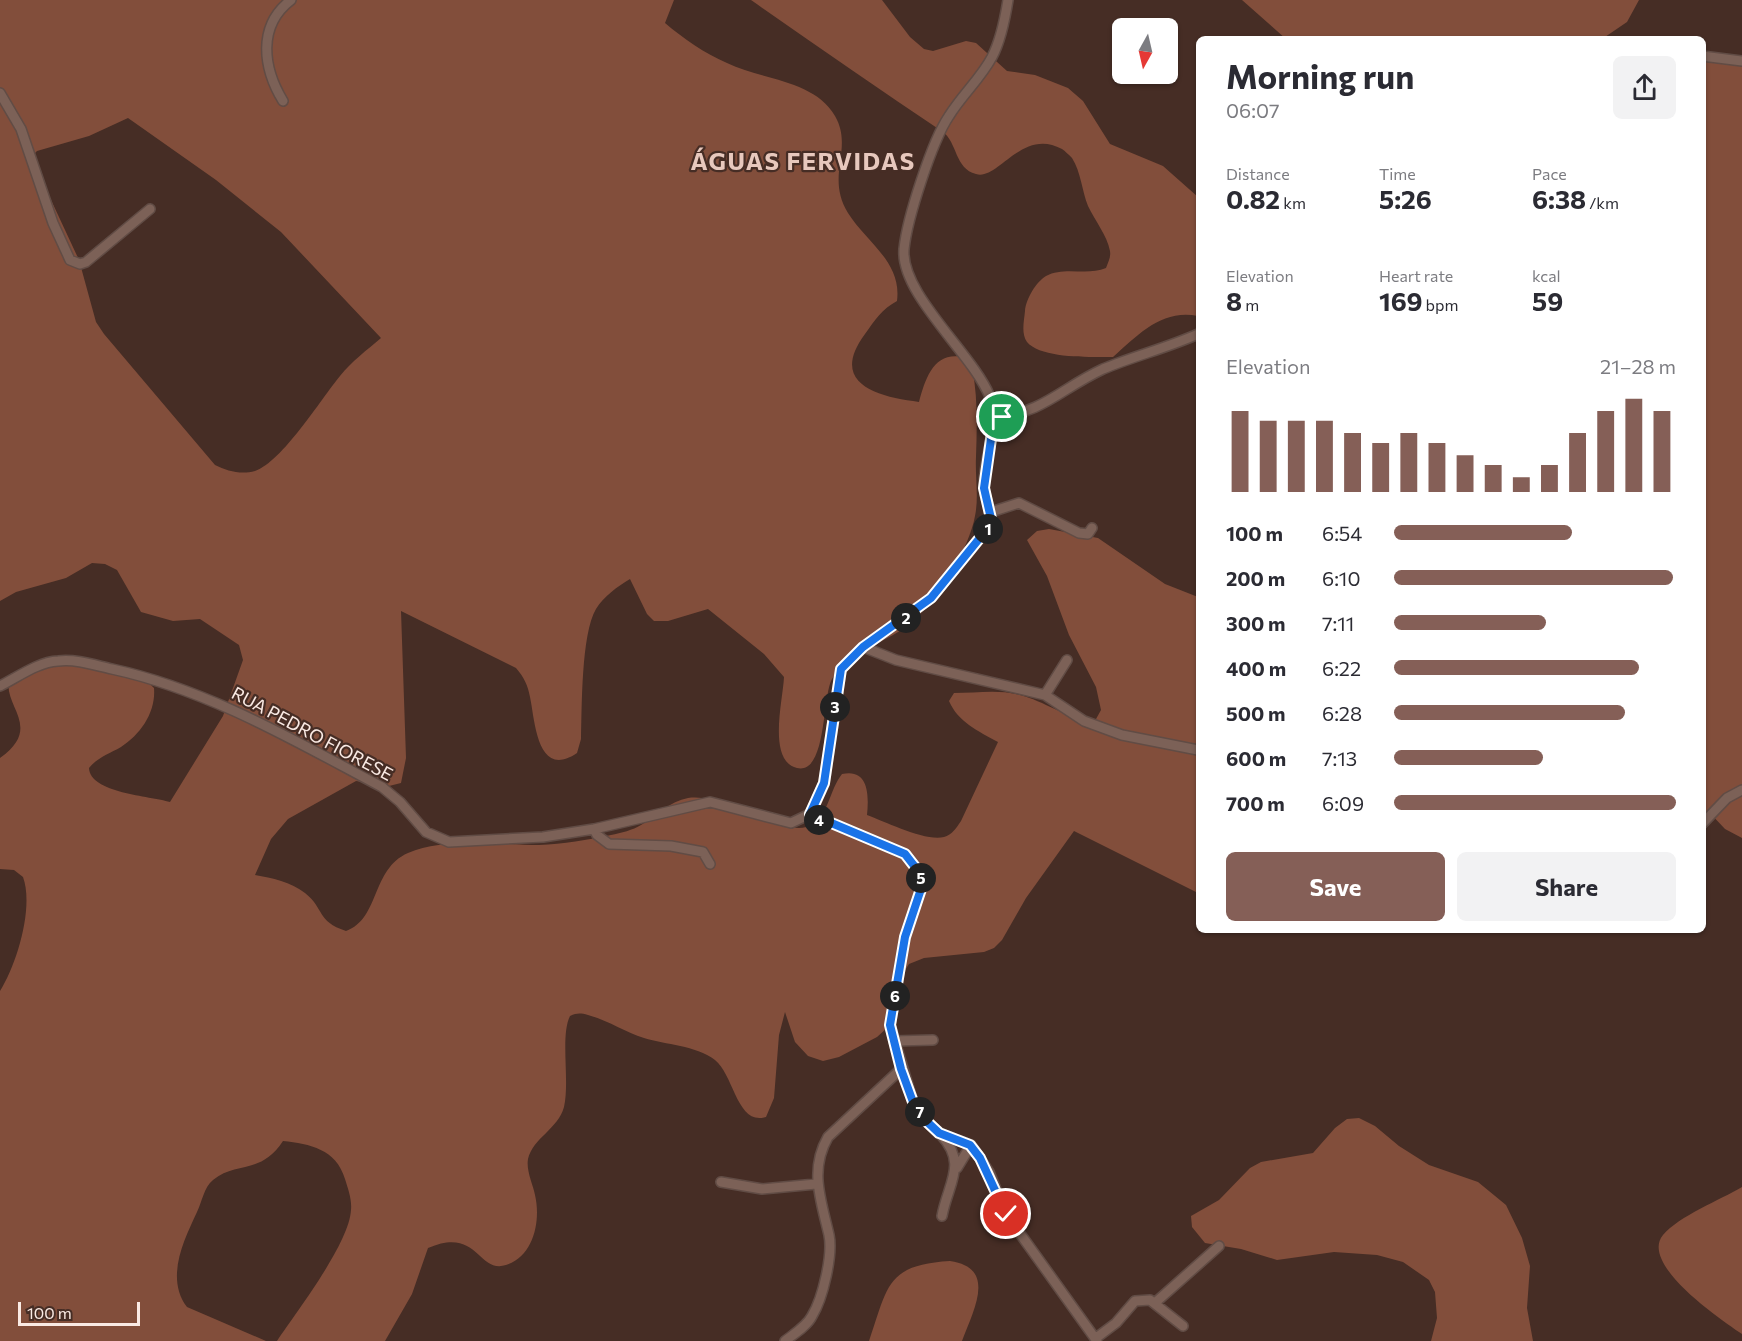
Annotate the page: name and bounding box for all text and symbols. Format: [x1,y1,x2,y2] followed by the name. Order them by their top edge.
[1112,18,1178,84] north arrow
[1112,18,1178,84] map controls
[1226,55,1414,96] text: Morning run
[1613,56,1676,119] button: share
[1226,98,1279,122] text: 06:07
[690,146,916,175] district label: ÁGUAS FERVIDAS
[1226,164,1290,183] text: Distance
[1379,164,1416,183] text: Time
[1532,164,1567,183] text: Pace
[1226,183,1280,214] text: 0.82
[1379,183,1432,214] text: 5:26
[1532,183,1586,214] text: 6:38
[1280,193,1306,212] text: km
[1586,193,1619,212] text: /km
[1226,266,1294,285] text: Elevation
[1379,266,1453,285] text: Heart rate
[1532,266,1561,285] text: kcal
[1226,285,1242,316] text: 8
[1379,285,1422,316] text: 169
[1532,285,1563,316] text: 59
[1242,295,1259,314] text: m
[1422,295,1458,314] text: bpm
[1226,354,1311,378] text: Elevation
[1600,354,1676,378] text: 21–28 m
[976,391,1027,442] pin
[985,400,1018,433] icon: arrive
[973,514,1003,544] pin: 1
[984,519,992,538] text: 1
[1226,521,1283,545] text: 100 m
[1322,521,1362,545] text: 6:54
[1226,566,1285,590] text: 200 m
[1322,566,1360,590] text: 6:10
[891,603,921,633] pin: 2
[901,608,911,627] text: 2
[1226,611,1286,635] text: 300 m
[1322,611,1354,635] text: 7:11
[1226,656,1286,680] text: 400 m
[1322,656,1361,680] text: 6:22
[228,681,397,785] street label: RUA PEDRO FIORESE
[820,692,850,722] pin: 3
[830,697,840,716] text: 3
[1226,701,1286,725] text: 500 m
[1322,701,1362,725] text: 6:28
[1226,746,1286,770] text: 600 m
[1322,746,1357,770] text: 7:13
[1226,791,1285,815] text: 700 m
[1322,791,1364,815] text: 6:09
[804,805,834,835] pin: 4
[814,810,824,829] text: 4
[1226,852,1445,921] button: Save
[1457,852,1676,921] button: Share
[906,863,936,893] pin: 5
[916,868,926,887] text: 5
[880,981,910,1011] pin: 6
[890,986,900,1005] text: 6
[905,1097,935,1127] pin: 7
[916,1102,924,1121] text: 7
[980,1188,1031,1239] pin
[989,1197,1022,1230] icon: check
[18,1299,140,1326] scale bar
[27,1303,72,1322] text: 100 m

